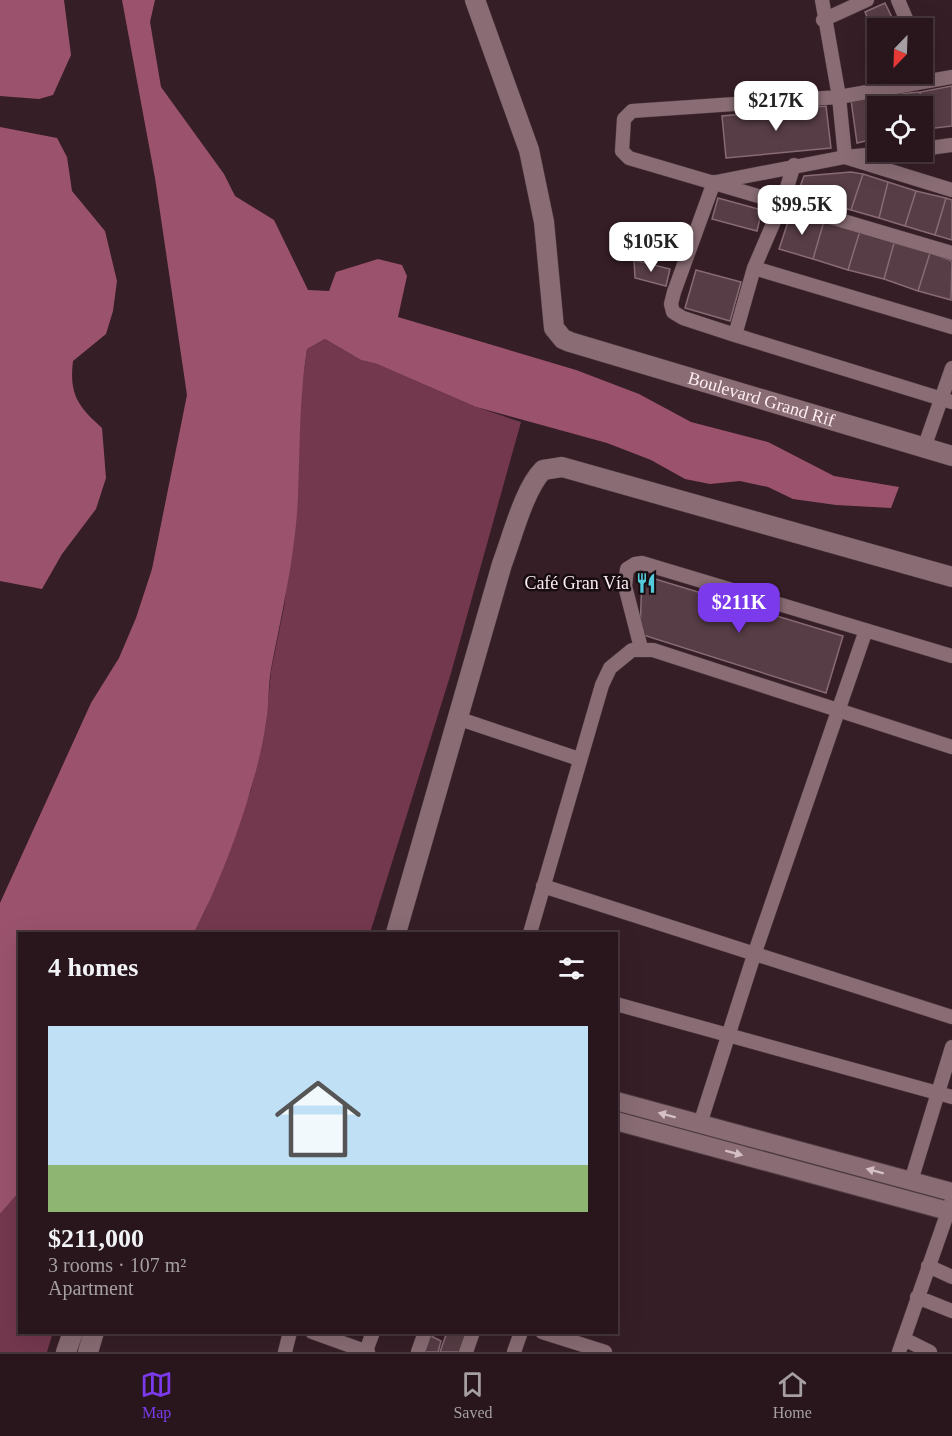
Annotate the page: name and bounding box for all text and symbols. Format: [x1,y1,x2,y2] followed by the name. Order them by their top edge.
[867,18,933,84] north arrow
[867,18,933,162] map controls
[734,81,818,132] pin: $217K
[748,89,804,111] text: $217K
[867,96,933,162] button: locate
[753,185,851,236] pin: $99.5K
[772,193,832,215] text: $99.5K
[609,222,693,273] pin: $105K
[623,230,679,252] text: $105K
[686,368,837,430] street label: Boulevard Grand Rif
[634,571,658,595] restaurant icon: Café Gran Vía
[524,573,629,593] place label: Café Gran Vía
[697,583,781,634] pin: $211K
[712,591,766,613] text: $211K
[555,952,588,985] icon: filters
[48,953,138,982] text: 4 homes
[264,1065,372,1173] icon: home
[658,1109,676,1119] one-way arrow
[725,1149,743,1158] one-way arrow
[866,1166,884,1175] one-way arrow
[48,1224,144,1253] text: $211,000
[48,1254,186,1276] text: 3 rooms · 107 m²
[48,1277,134,1299] text: Apartment
[140,1368,173,1422] tab: Map
[453,1368,492,1422] tab: Saved
[773,1368,812,1422] tab: Home

